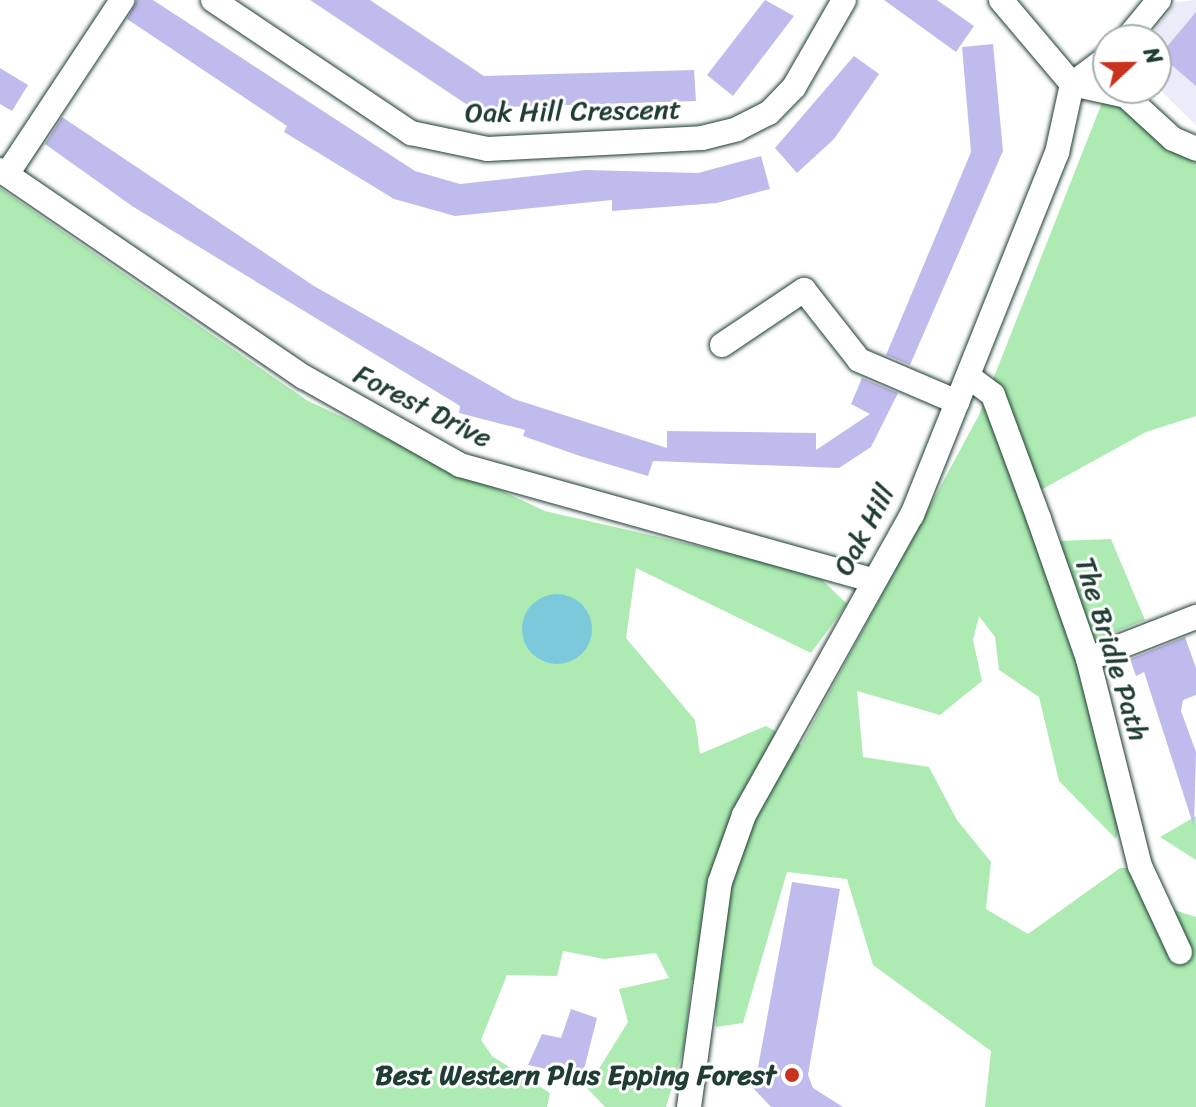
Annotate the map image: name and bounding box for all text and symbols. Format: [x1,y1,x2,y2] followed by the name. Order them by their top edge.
[1092,24,1172,104] north arrow
[1132,41,1174,70] text: N
[464,92,682,130] street label: Oak Hill Crescent
[348,357,498,455] street label: Forest Drive
[826,479,902,581] street label: Oak Hill
[1068,553,1156,745] street label: The Bridle Path
[373,1058,776,1092] place label: Best Western Plus Epping Forest
[783,1066,801,1084] marker: Best Western Plus Epping Forest

